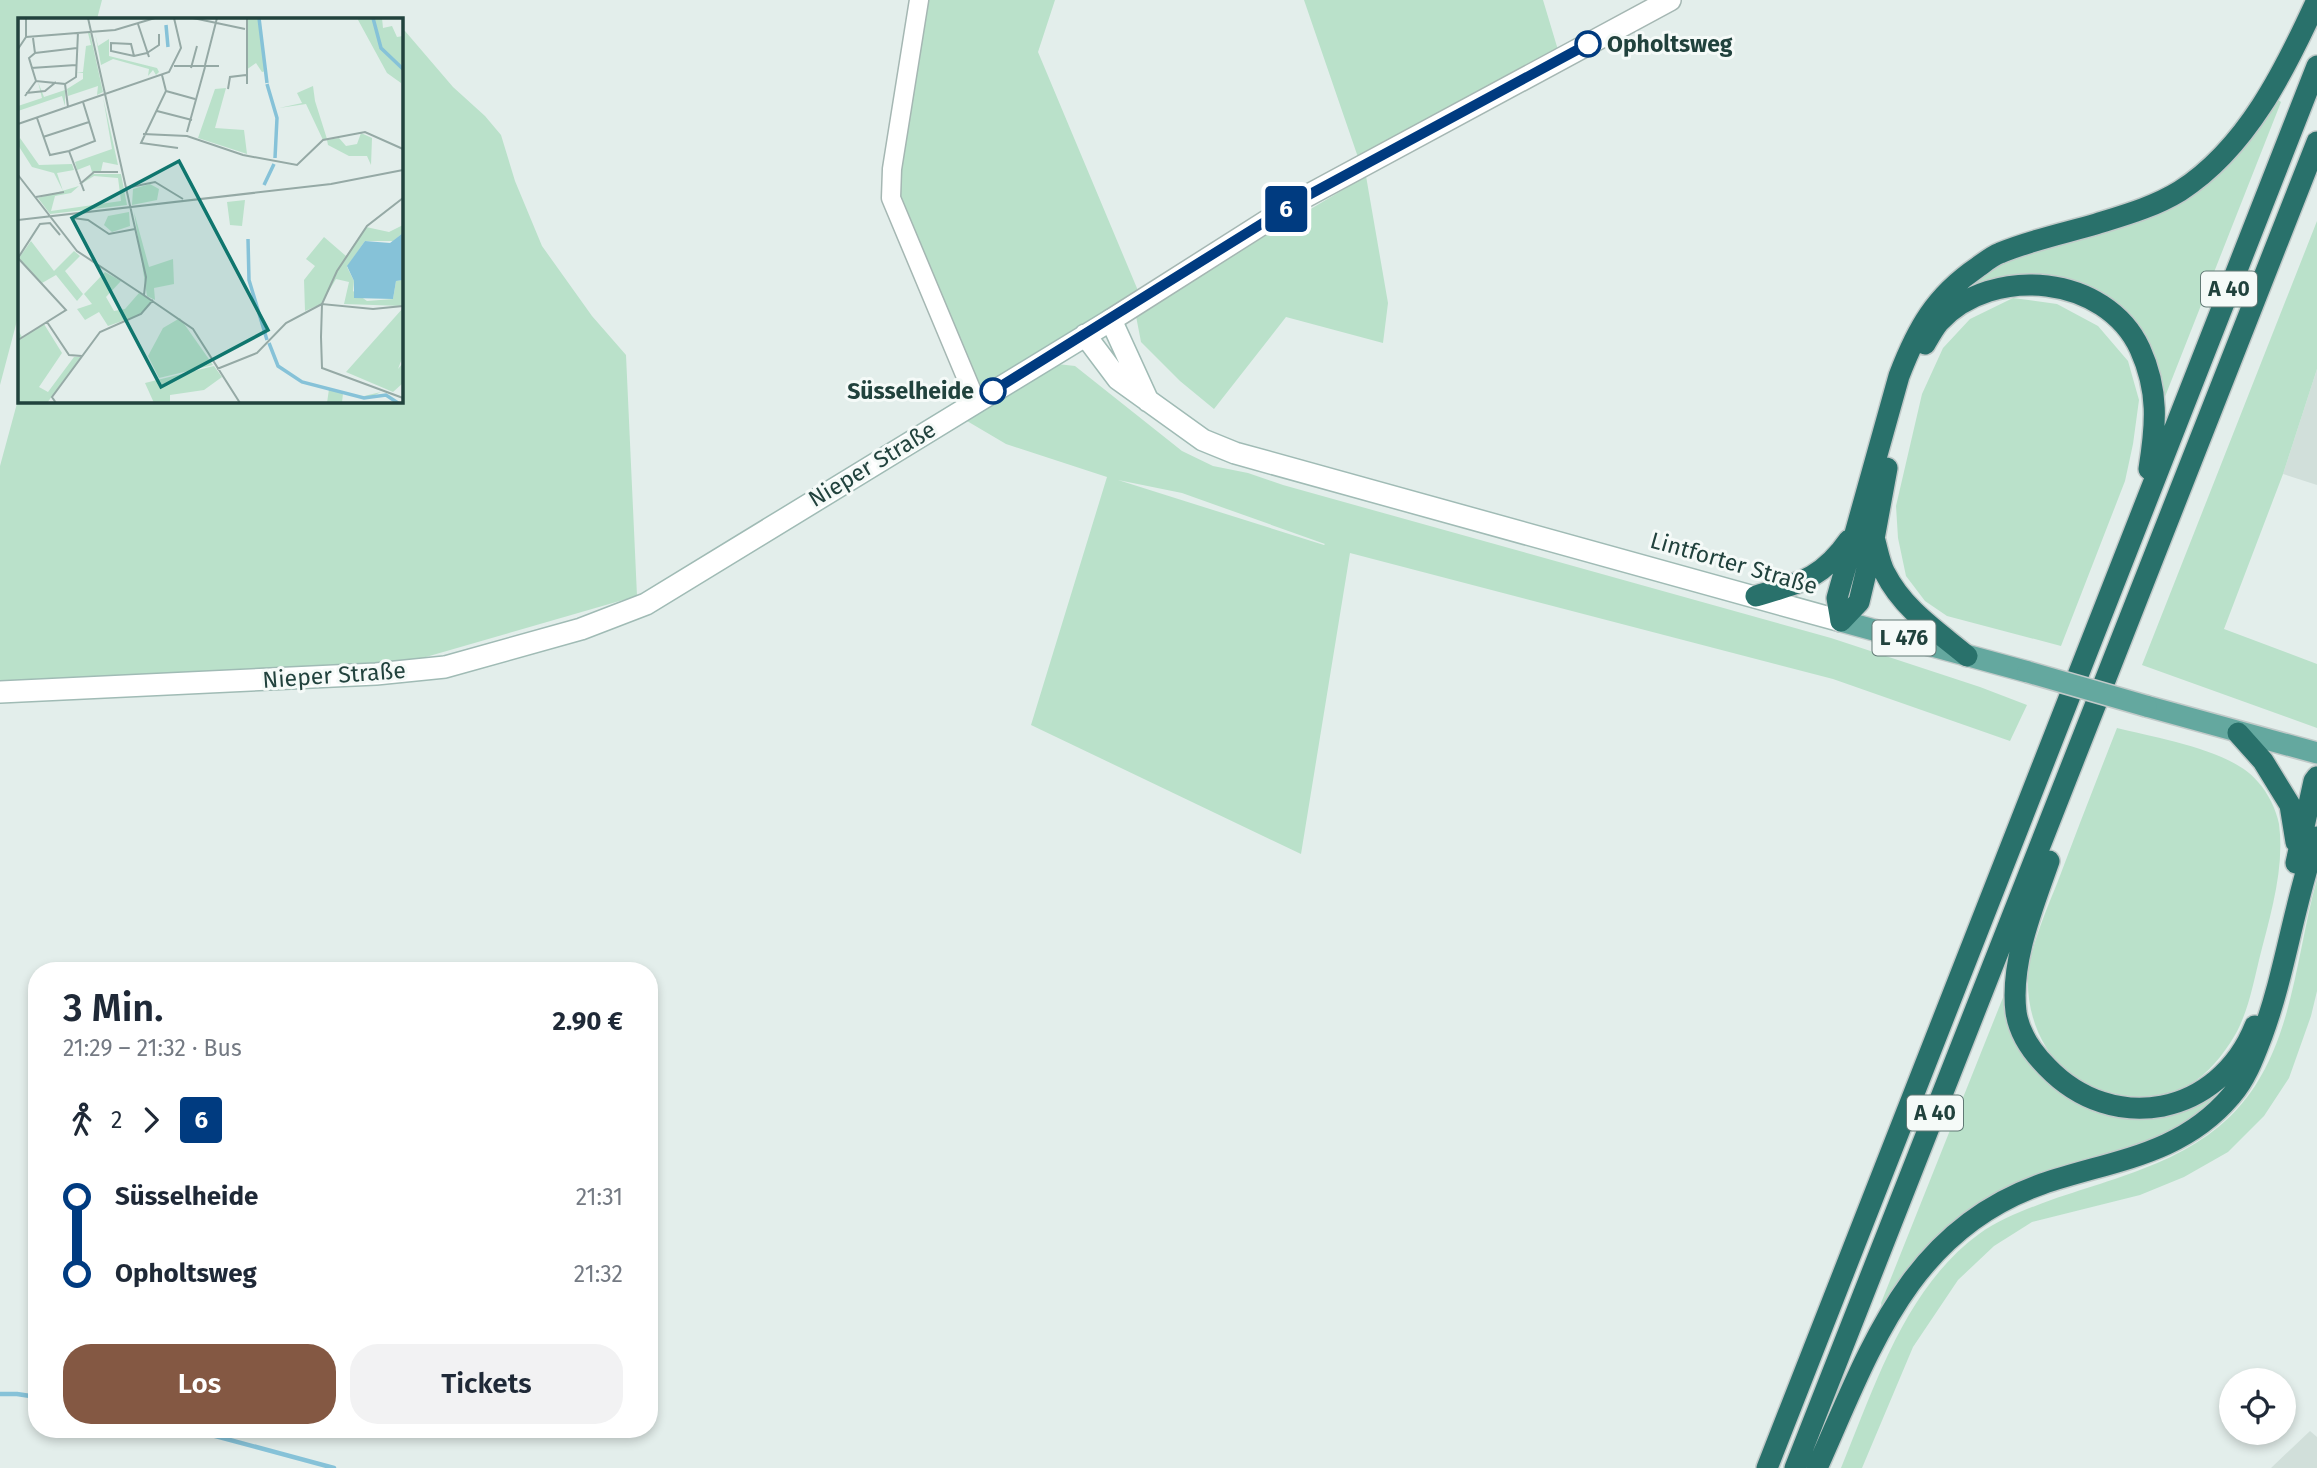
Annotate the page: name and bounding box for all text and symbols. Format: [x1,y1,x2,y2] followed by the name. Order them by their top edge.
[18,18,402,402] inset map
[1607,30,1733,58] place label: Opholtsweg
[1575,31,1601,57] marker: Opholtsweg
[1263,186,1309,232] line badge: 6
[1279,195,1293,223] text: 6
[2201,272,2257,306] road number: A 40
[847,377,974,405] place label: Süsselheide
[980,378,1006,404] marker: Süsselheide
[803,415,941,513] street label: Nieper Straße
[1647,526,1821,600] street label: Lintforter Straße
[1872,620,1936,656] road number: L 476
[261,656,407,694] street label: Nieper Straße
[63,985,163,1031] text: 3 Min.
[553,1006,623,1037] text: 2.90 €
[63,1034,242,1062] text: 21:29 – 21:32 · Bus
[1907,1096,1963,1130] road number: A 40
[63,1101,101,1139] icon: walk
[132,1101,170,1139] icon: forward
[111,1106,122,1134] text: 2
[194,1106,208,1134] text: 6
[115,1181,258,1212] text: Süsselheide
[576,1183,623,1211] text: 21:31
[115,1258,257,1289] text: Opholtsweg
[574,1260,623,1288] text: 21:32
[63,1344,336,1424] button: Los
[350,1344,623,1424] button: Tickets
[2219,1368,2296,1445] map controls
[2219,1368,2296,1445] button: locate

